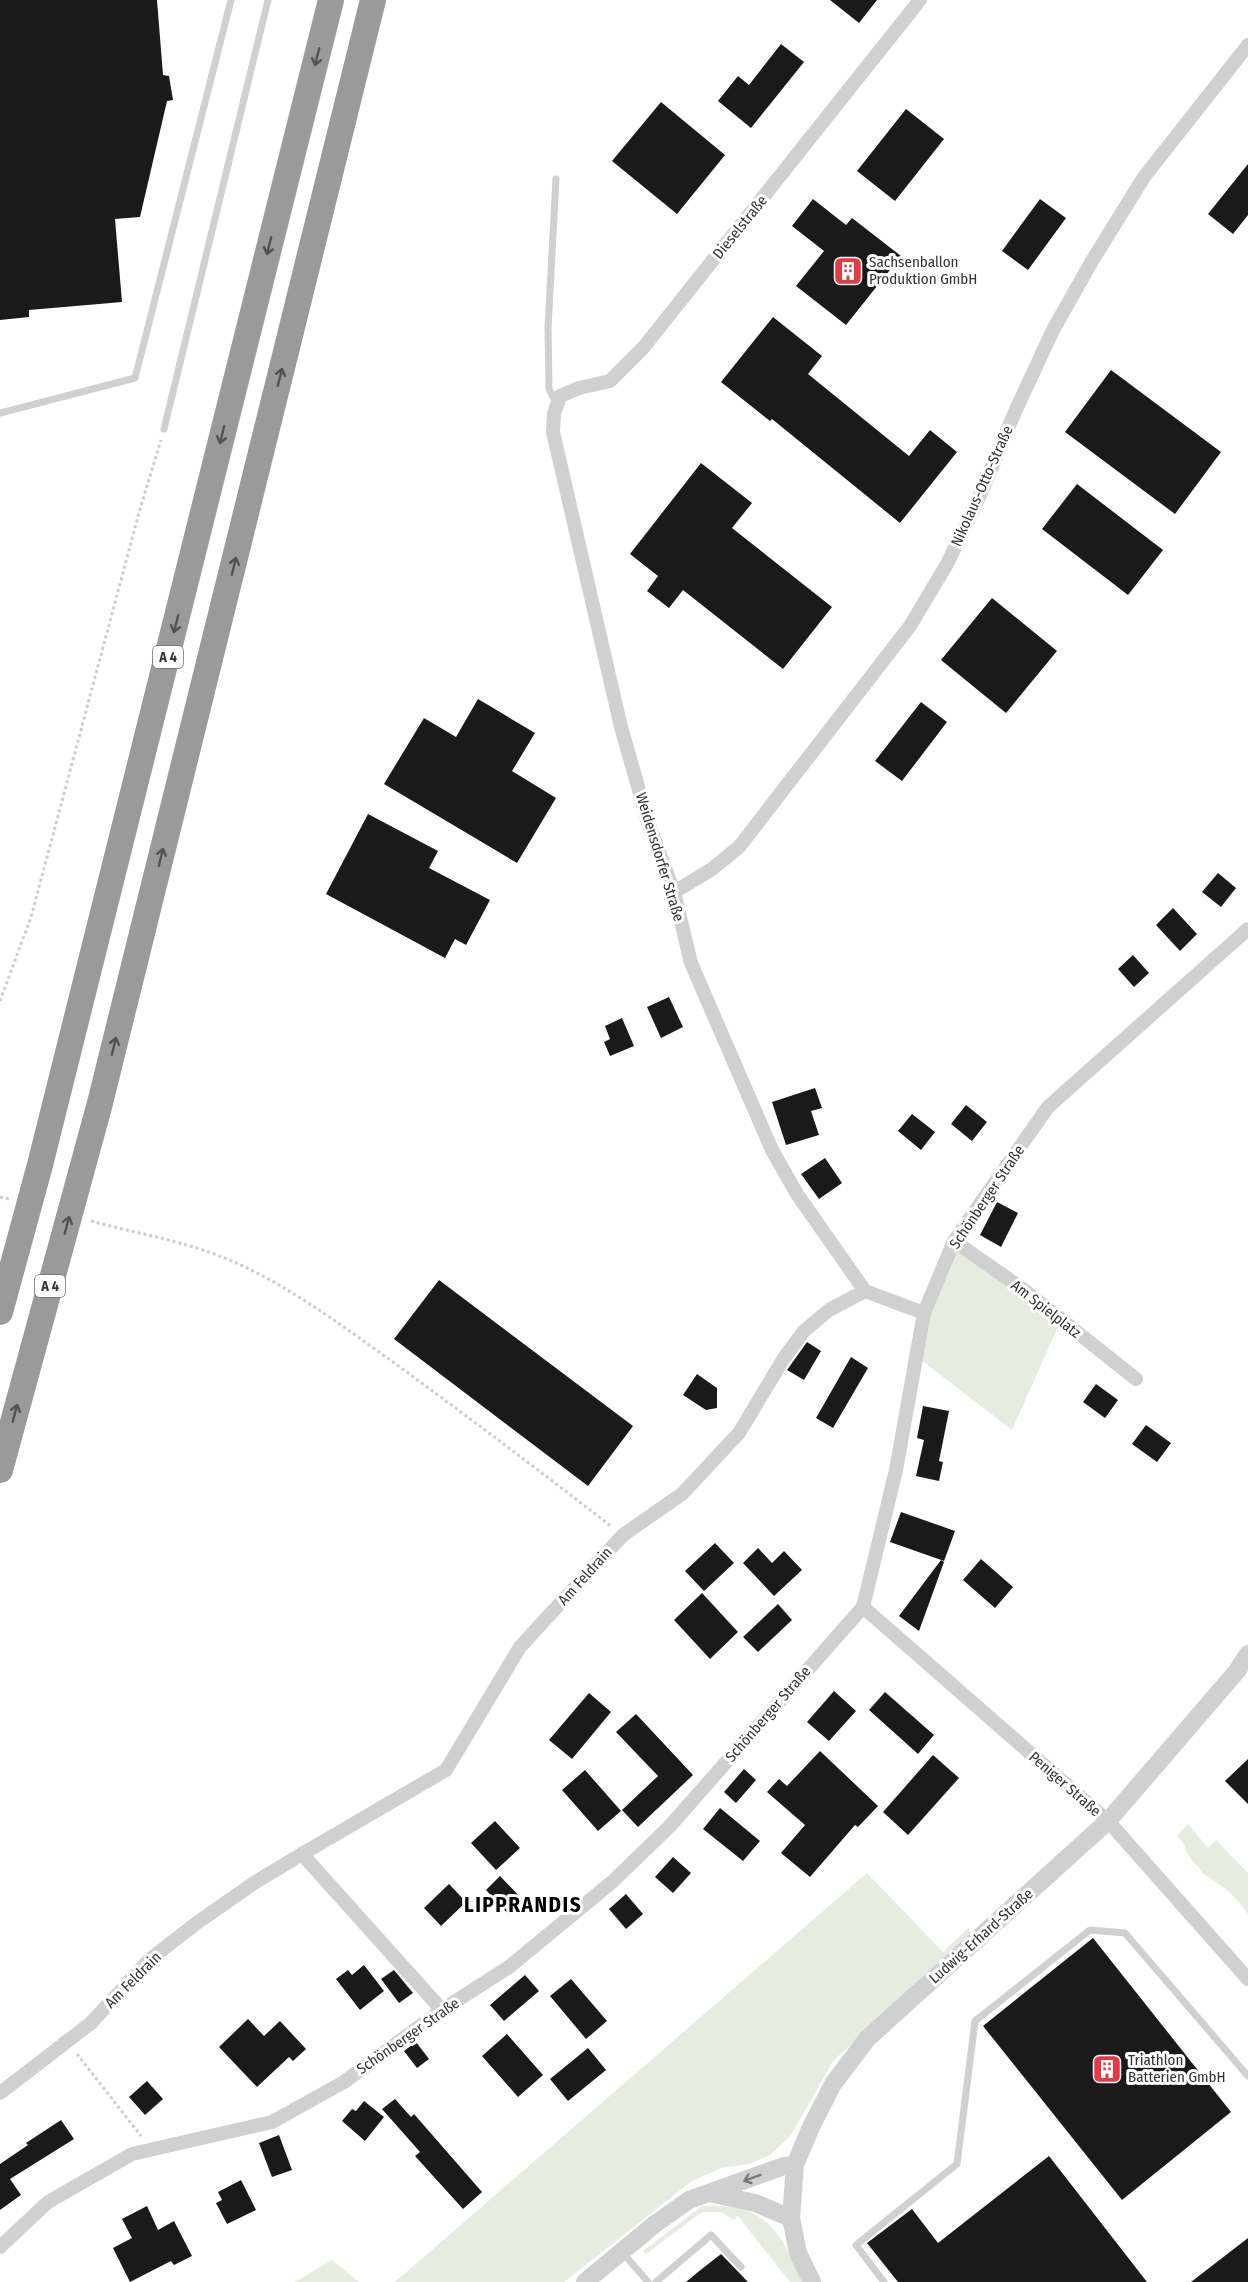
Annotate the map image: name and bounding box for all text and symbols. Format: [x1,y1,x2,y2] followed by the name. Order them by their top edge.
[310,47,322,66] one-way arrow
[709,192,771,262] street label: Dieselstraße
[263,236,275,255] one-way arrow
[869,253,977,288] place label: Sachsenballon Produktion GmbH
[832,255,864,287] building icon: Sachsenballon Produktion GmbH
[274,367,286,386] one-way arrow
[947,423,1017,549] street label: Nikolaus-Otto-Straße
[216,425,228,444] one-way arrow
[228,557,240,576] one-way arrow
[169,615,181,634] one-way arrow
[153,646,183,668] road number: A 4
[632,790,688,924] street label: Weidensdorfer Straße
[156,848,168,867] one-way arrow
[108,1037,120,1056] one-way arrow
[946,1142,1028,1252] street label: Schönberger Straße
[61,1216,73,1235] one-way arrow
[35,1275,65,1297] road number: A 4
[1008,1276,1085,1342] street label: Am Spielplatz
[10,1404,22,1423] one-way arrow
[554,1543,616,1609] street label: Am Feldrain
[722,1662,814,1766] street label: Schönberger Straße
[1025,1748,1105,1820] street label: Peniger Straße
[925,1885,1037,1987] street label: Ludwig-Erhard-Straße
[464,1892,582,1918] district label: LIPPRANDIS
[101,1948,165,2012] street label: Am Feldrain
[353,1994,463,2078] street label: Schönberger Straße
[1128,2051,1226,2086] place label: Triathlon Batterien GmbH
[1091,2053,1123,2085] building icon: Triathlon Batterien GmbH
[743,2173,761,2184] one-way arrow

